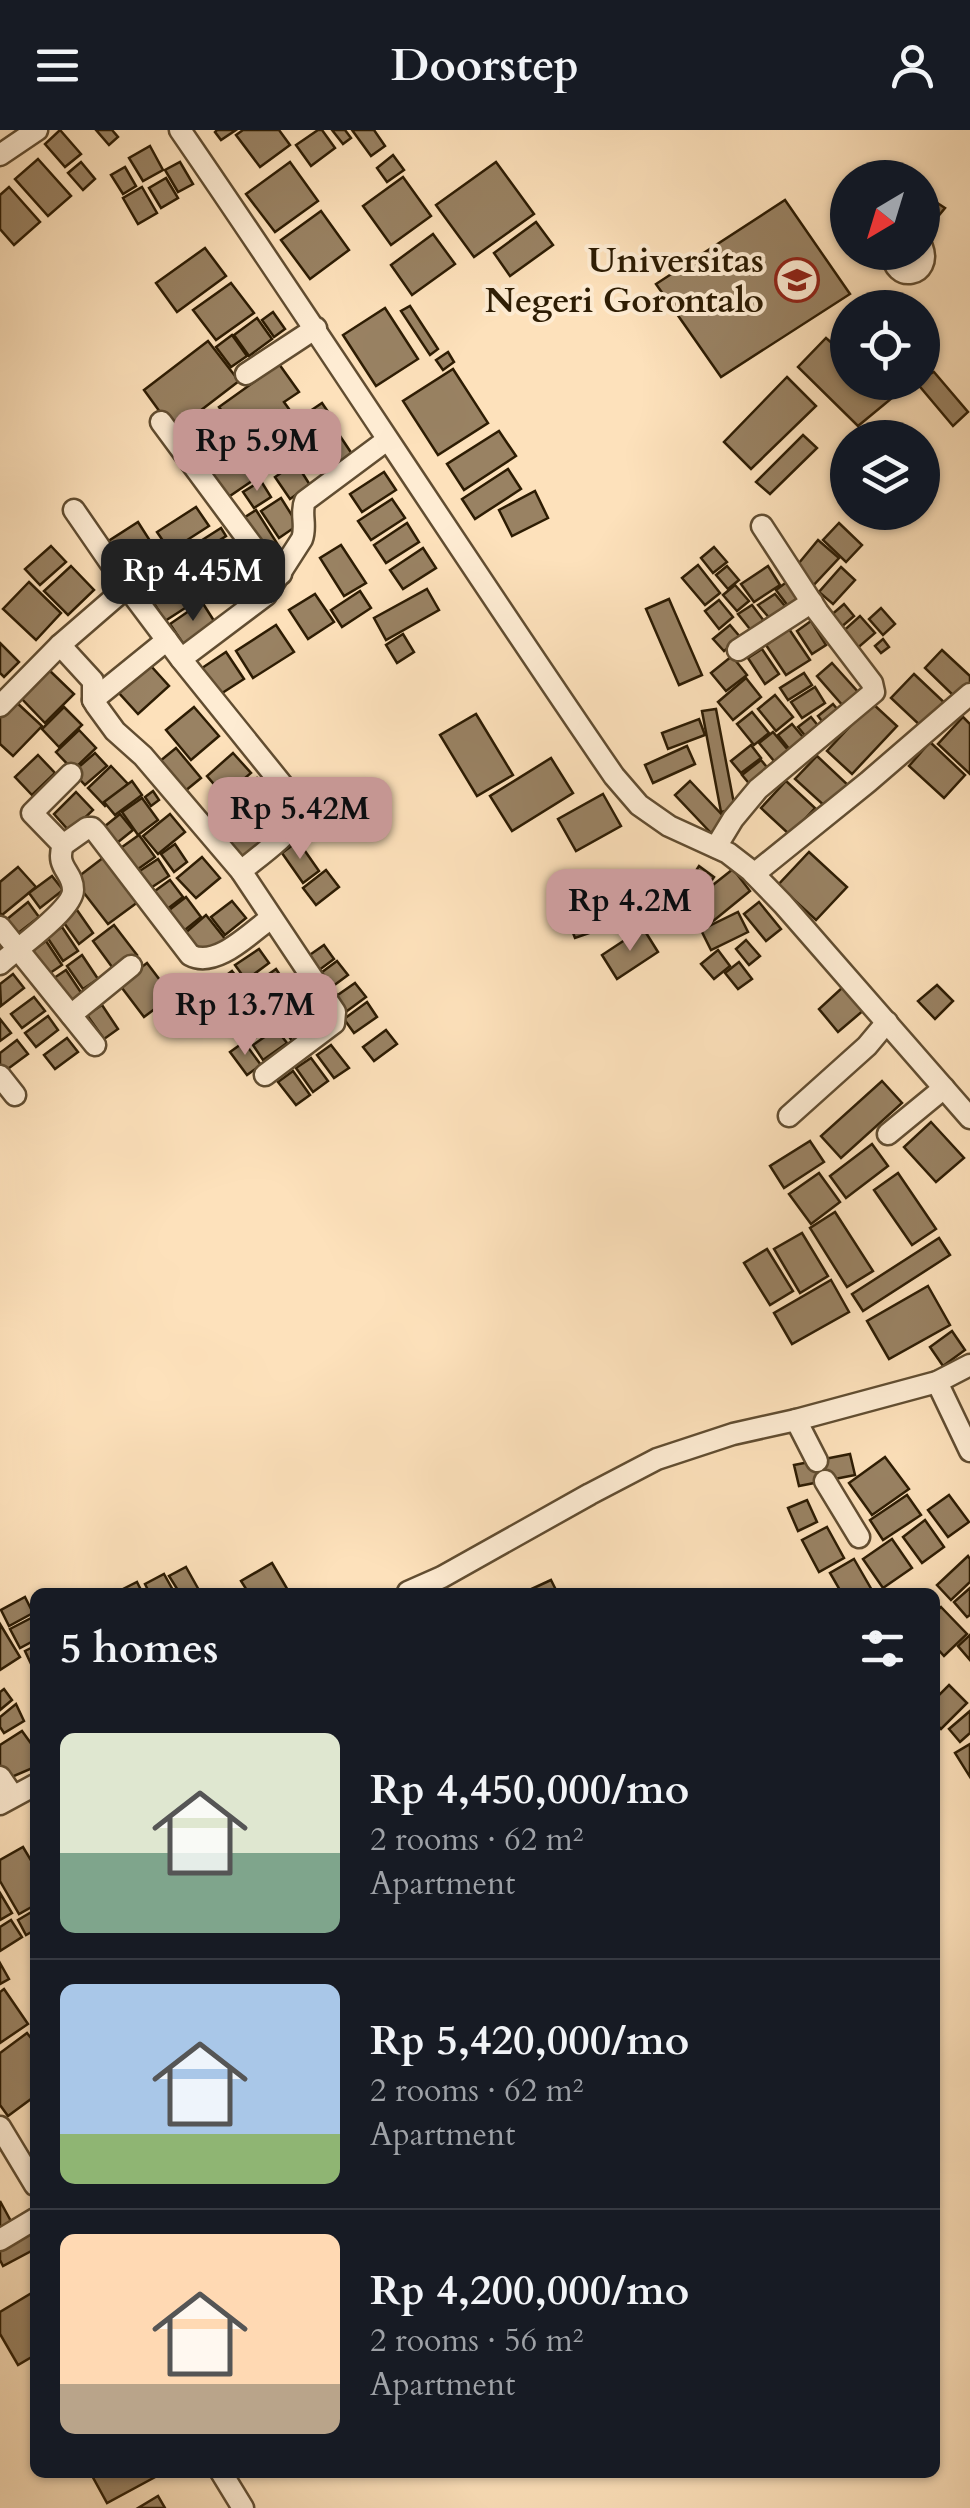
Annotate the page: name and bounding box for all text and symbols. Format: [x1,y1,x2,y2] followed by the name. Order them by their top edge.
[391,35,579,96] text: Doorstep
[30,38,85,93] icon: menu
[885,38,940,93] icon: person
[830,160,940,270] north arrow
[830,160,940,530] map controls
[485,237,764,325] place label: Universitas Negeri Gorontalo
[774,257,820,303] school or university icon: Universitas Negeri Gorontalo
[830,290,940,400] button: locate
[165,409,349,494] pin: Rp 5.9M
[195,419,319,463] text: Rp 5.9M
[830,420,940,530] button: layers
[90,539,296,624] pin: Rp 4.45M
[123,549,263,593] text: Rp 4.45M
[197,777,403,862] pin: Rp 5.42M
[230,787,370,831] text: Rp 5.42M
[538,869,722,954] pin: Rp 4.2M
[568,879,692,923] text: Rp 4.2M
[142,973,348,1058] pin: Rp 13.7M
[175,983,315,1027] text: Rp 13.7M
[60,1620,218,1677] text: 5 homes
[855,1621,910,1676] icon: filters
[370,1761,689,1818] text: Rp 4,450,000/mo
[140,1773,260,1893] icon: home
[370,1818,583,1862] text: 2 rooms · 62 m²
[370,1862,515,1906] text: Apartment
[370,2012,689,2069] text: Rp 5,420,000/mo
[140,2024,260,2144] icon: home
[370,2069,583,2113] text: 2 rooms · 62 m²
[370,2113,515,2157] text: Apartment
[370,2262,689,2319] text: Rp 4,200,000/mo
[140,2274,260,2394] icon: home
[370,2319,583,2363] text: 2 rooms · 56 m²
[370,2363,515,2407] text: Apartment

